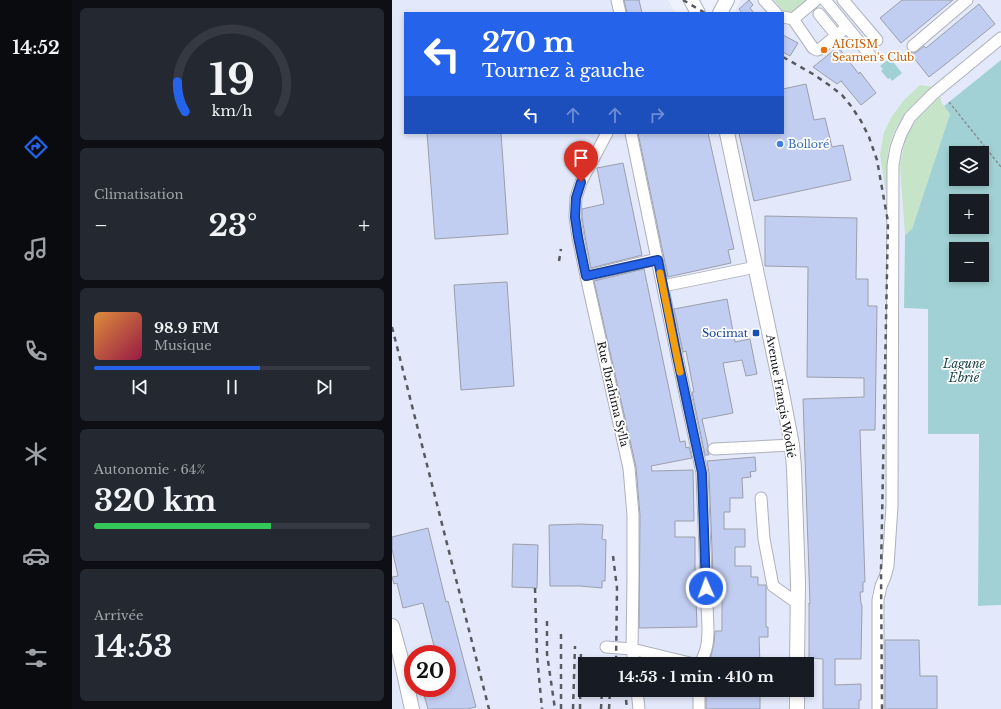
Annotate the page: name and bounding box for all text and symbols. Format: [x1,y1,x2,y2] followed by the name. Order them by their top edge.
[482,25,574,60] text: 270 m
[416,28,468,80] icon: left
[12,37,60,59] text: 14:52
[831,37,914,64] place label: AIGISM Seamen's Club
[819,45,829,55] marker: AIGISM Seamen's Club
[209,55,255,106] text: 19
[482,60,645,82] text: Tournez à gauche
[212,102,252,120] text: km/h
[520,104,542,126] icon: left
[562,104,584,126] icon: ahead
[604,104,626,126] icon: ahead
[646,104,668,126] icon: right
[22,133,50,161] icon: directions
[788,137,829,151] place label: Bolloré
[775,139,785,149] marker: Bolloré
[564,141,598,182] pin
[949,146,989,282] map controls
[949,146,989,186] button: layers
[570,147,592,169] icon: arrive
[94,186,184,203] text: Climatisation
[949,194,989,234] button: +
[209,207,257,244] text: 23°
[94,212,108,239] text: −
[358,212,370,239] text: +
[22,235,50,263] icon: music
[949,242,989,282] button: −
[154,318,219,337] text: 98.9 FM
[702,326,749,340] place label: Socimat
[751,328,761,338] marker: Socimat
[763,332,799,459] street label: Avenue Françis Wodié
[22,337,50,365] icon: phone
[154,337,212,354] text: Musique
[594,340,632,449] street label: Rue Ibrahima Sylla
[942,356,986,385] water label: Lagune Ébrié
[129,376,151,398] icon: previous
[221,376,243,398] icon: pause
[313,376,335,398] icon: next
[22,440,50,468] icon: climate
[94,461,205,478] text: Autonomie · 64%
[94,482,216,519] text: 320 km
[22,542,50,570] icon: car
[685,567,727,609] position arrow
[94,607,143,624] text: Arrivée
[94,628,172,665] text: 14:53
[22,644,50,672] icon: filters
[404,645,456,697] speed limit sign: 20
[618,667,774,686] text: 14:53 · 1 min · 410 m

